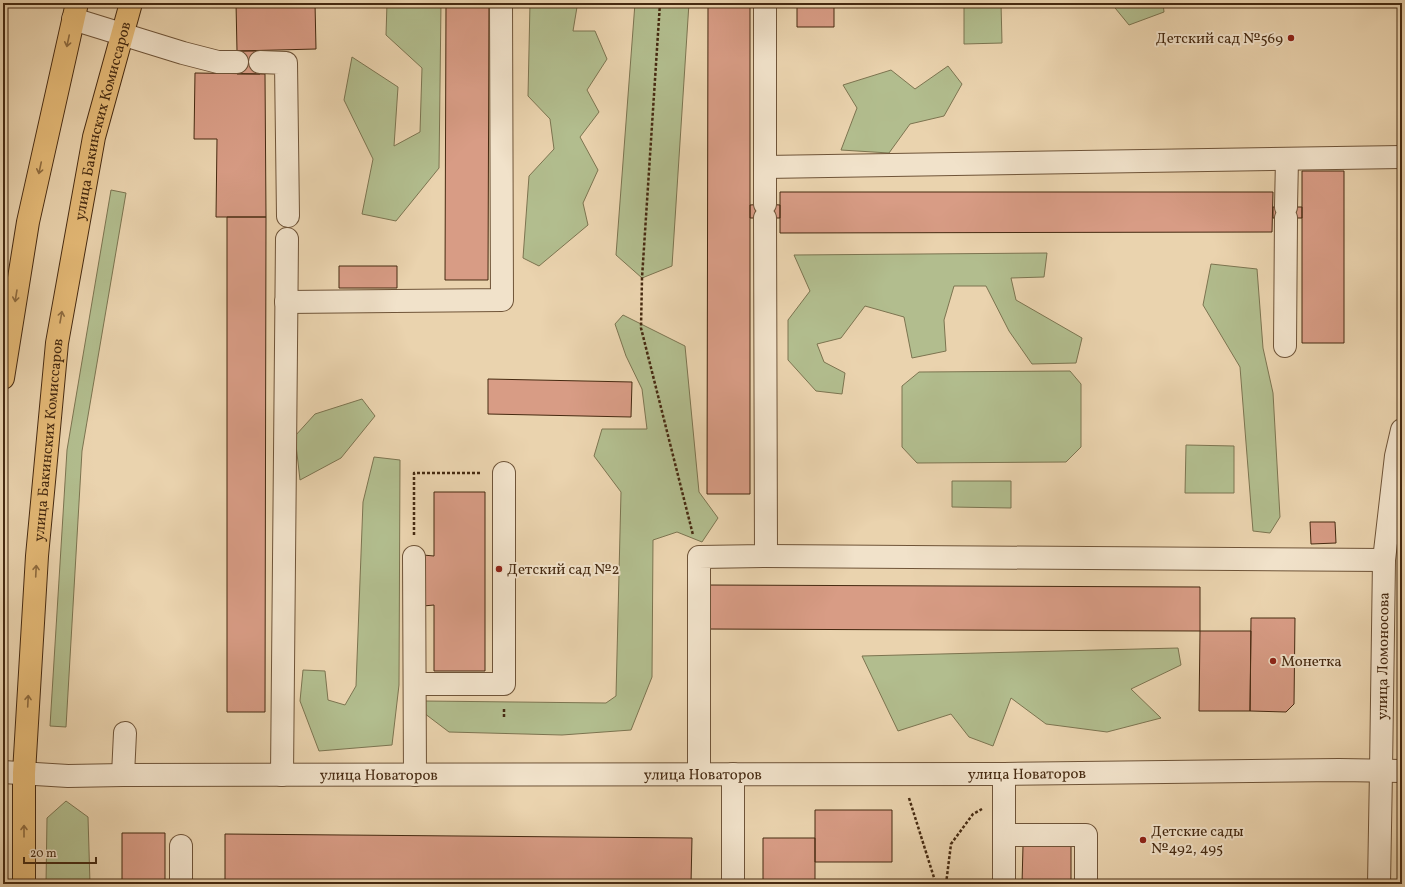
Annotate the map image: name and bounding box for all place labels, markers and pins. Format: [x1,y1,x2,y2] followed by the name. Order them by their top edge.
[1156,29,1283,50] place label: Детский сад №569
[1286,33,1296,43] marker: Детский сад №569
[507,560,620,581] place label: Детский сад №2
[494,564,504,574] marker: Детский сад №2
[1281,652,1342,673] place label: Монетка
[1268,656,1278,666] marker: Монетка
[1151,822,1244,860] place label: Детские сады №492, 495
[1138,835,1148,845] marker: Детские сады №492, 495

